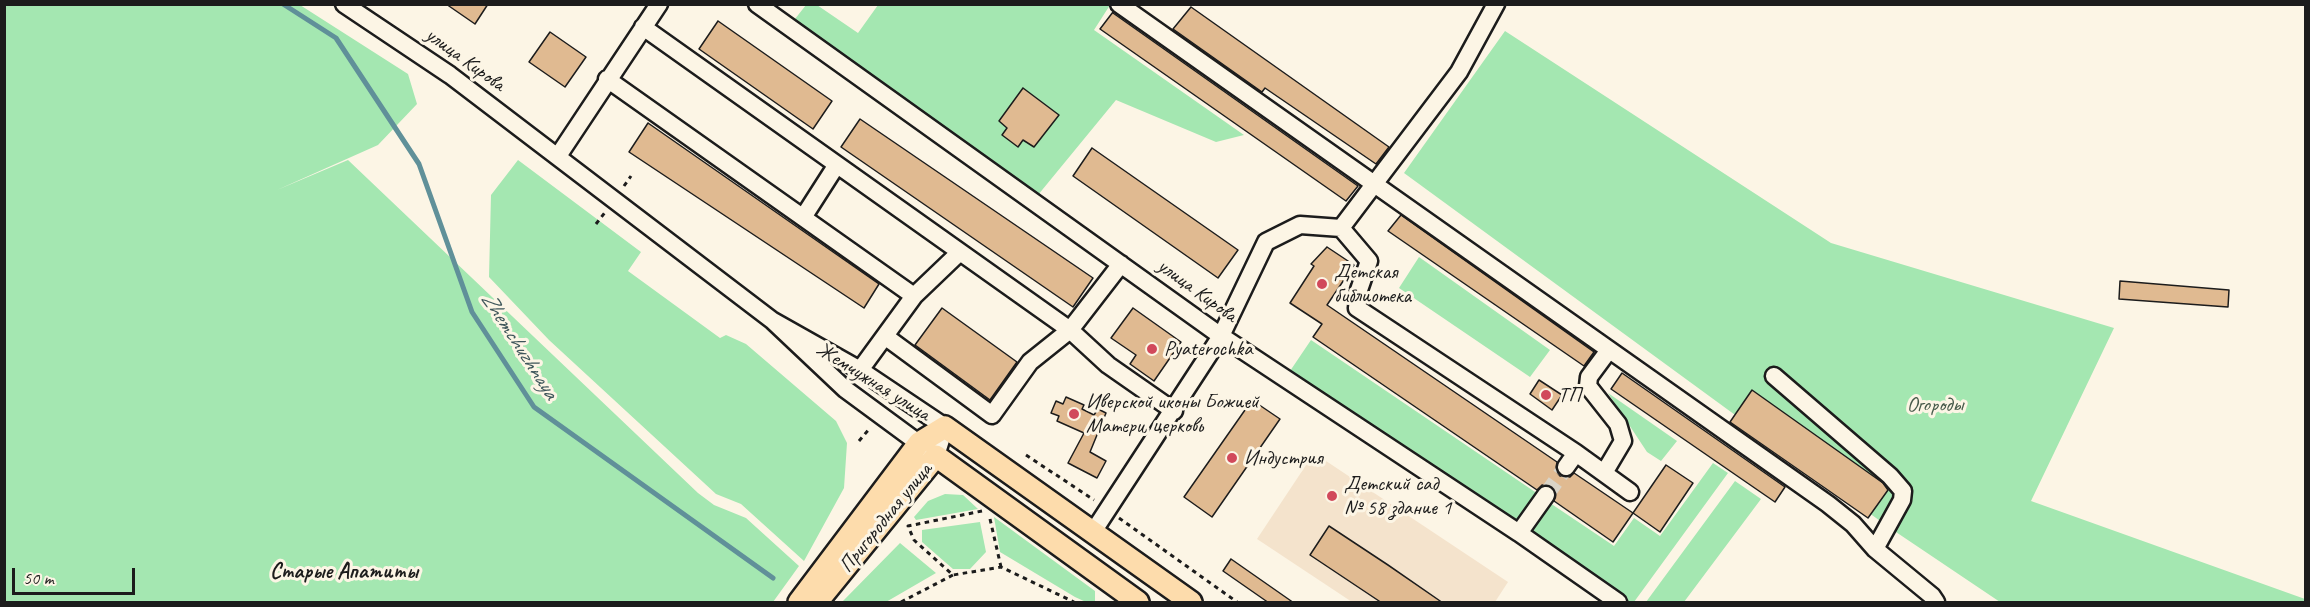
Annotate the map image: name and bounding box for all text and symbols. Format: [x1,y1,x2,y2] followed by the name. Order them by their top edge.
[420,23,510,97] street label: улица Кирова
[1152,254,1242,328] street label: улица Кирова
[1334,259,1411,309] place label: Детская библиотека
[1315,277,1329,291] marker: Детская библиотека
[475,288,563,404] water label: Zhemchuzhnaya
[1164,336,1252,362] place label: Pyaterochka
[811,337,935,427] street label: Жемчужная улица
[1145,342,1159,356] marker: Pyaterochka
[1558,382,1580,408] place label: ТП
[1539,388,1553,402] marker: ТП
[1086,389,1259,439] place label: Иверской иконы Божией Матери, церковь
[1907,392,1963,418] park label: Огороды
[1067,407,1081,421] marker: Иверской иконы Божией Матери, церковь
[1244,445,1323,471] place label: Индустрия
[1225,451,1239,465] marker: Индустрия
[834,458,938,578] street label: Пригородная улица
[1344,471,1451,521] place label: Детский сад № 58 здание 1
[1325,489,1339,503] marker: Детский сад № 58 здание 1
[15,556,138,594] scale bar
[270,559,418,585] district label: Старые Апатиты
[23,567,54,589] text: 50 m

